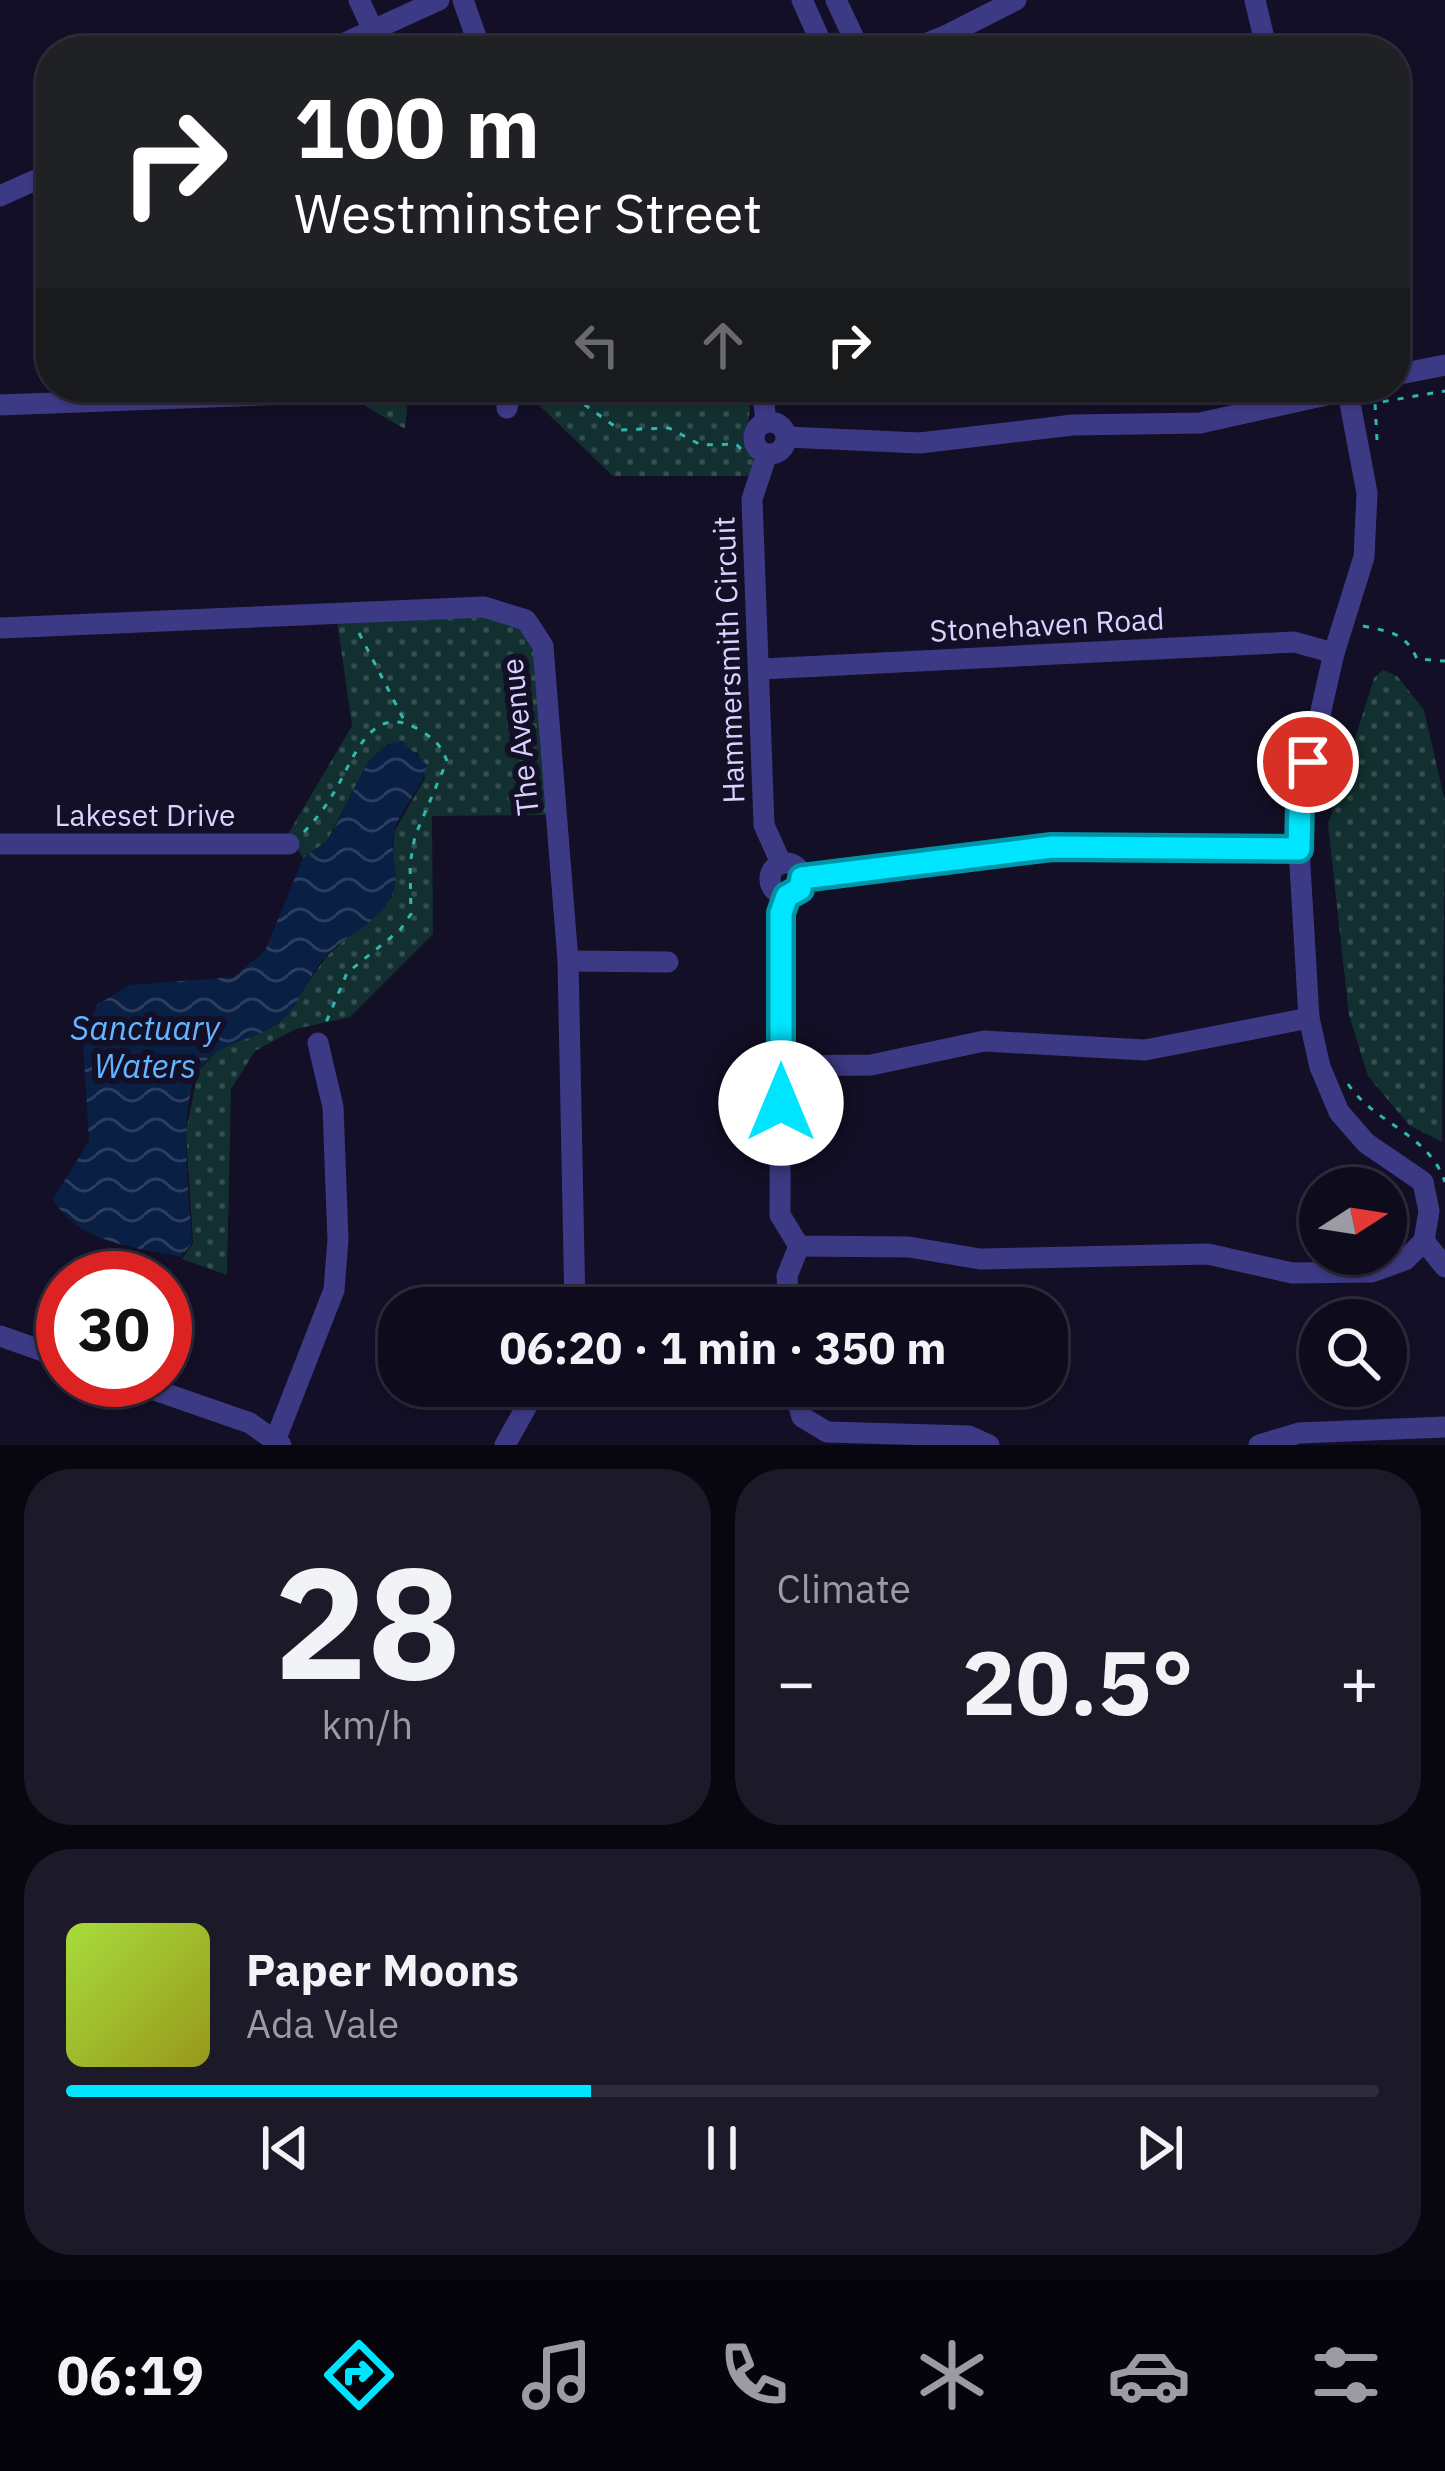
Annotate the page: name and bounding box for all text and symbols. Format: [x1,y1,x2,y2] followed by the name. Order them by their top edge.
[294,72,540,181] text: 100 m
[96,84,252,240] icon: right
[294,178,762,248] text: Westminster Street
[564,312,630,378] icon: left
[690,312,756,378] icon: ahead
[816,312,882,378] icon: right
[704,516,752,804] street label: Hammersmith Circuit
[929,598,1165,650] street label: Stonehaven Road
[491,656,547,818] street label: The Avenue
[1257,711,1359,813] pin
[1275,729,1341,795] icon: arrive
[54,795,236,834] street label: Lakeset Drive
[70,1006,222,1087] water label: Sanctuary Waters
[718,1040,844,1166] position arrow
[1299,1167,1407,1275] north arrow
[1299,1167,1407,1407] map controls
[36,1251,192,1407] speed limit sign: 30
[1299,1299,1407,1407] button: search
[500,1318,946,1376] text: 06:20 · 1 min · 350 m
[274,1519,461,1722] text: 28
[777,1563,911,1614] text: Climate
[962,1623,1194,1740] text: 20.5°
[777,1638,816,1724] text: −
[1339,1638,1379,1724] text: +
[321,1699,413,1750] text: km/h
[246,1940,519,1998] text: Paper Moons
[246,1998,399,2049] text: Ada Vale
[252,2115,318,2181] icon: previous
[689,2115,755,2181] icon: pause
[1127,2115,1193,2181] icon: next
[317,2333,401,2417] icon: directions
[515,2333,599,2417] icon: music
[712,2333,796,2417] icon: phone
[910,2333,994,2417] icon: climate
[1107,2333,1191,2417] icon: car
[1304,2333,1388,2417] icon: filters
[57,2340,204,2410] text: 06:19

